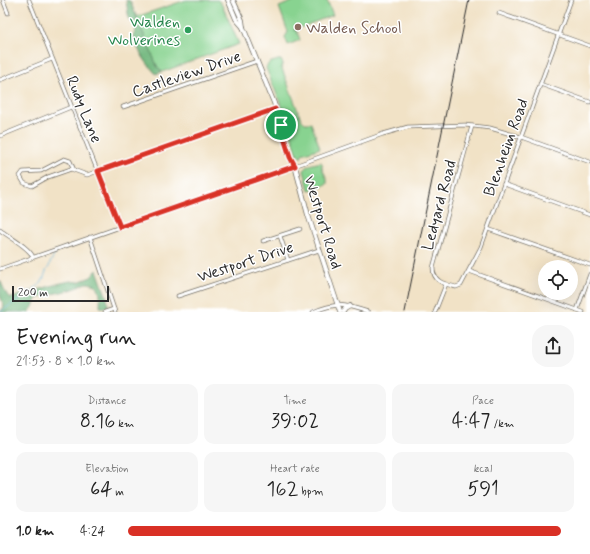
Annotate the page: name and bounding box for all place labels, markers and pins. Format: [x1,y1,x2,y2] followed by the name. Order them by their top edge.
[108,12,180,51] place label: Walden Wolverines
[306,18,402,39] place label: Walden School
[293,22,303,32] marker: Walden School
[183,25,193,35] marker: Walden Wolverines
[264,108,298,142] pin

